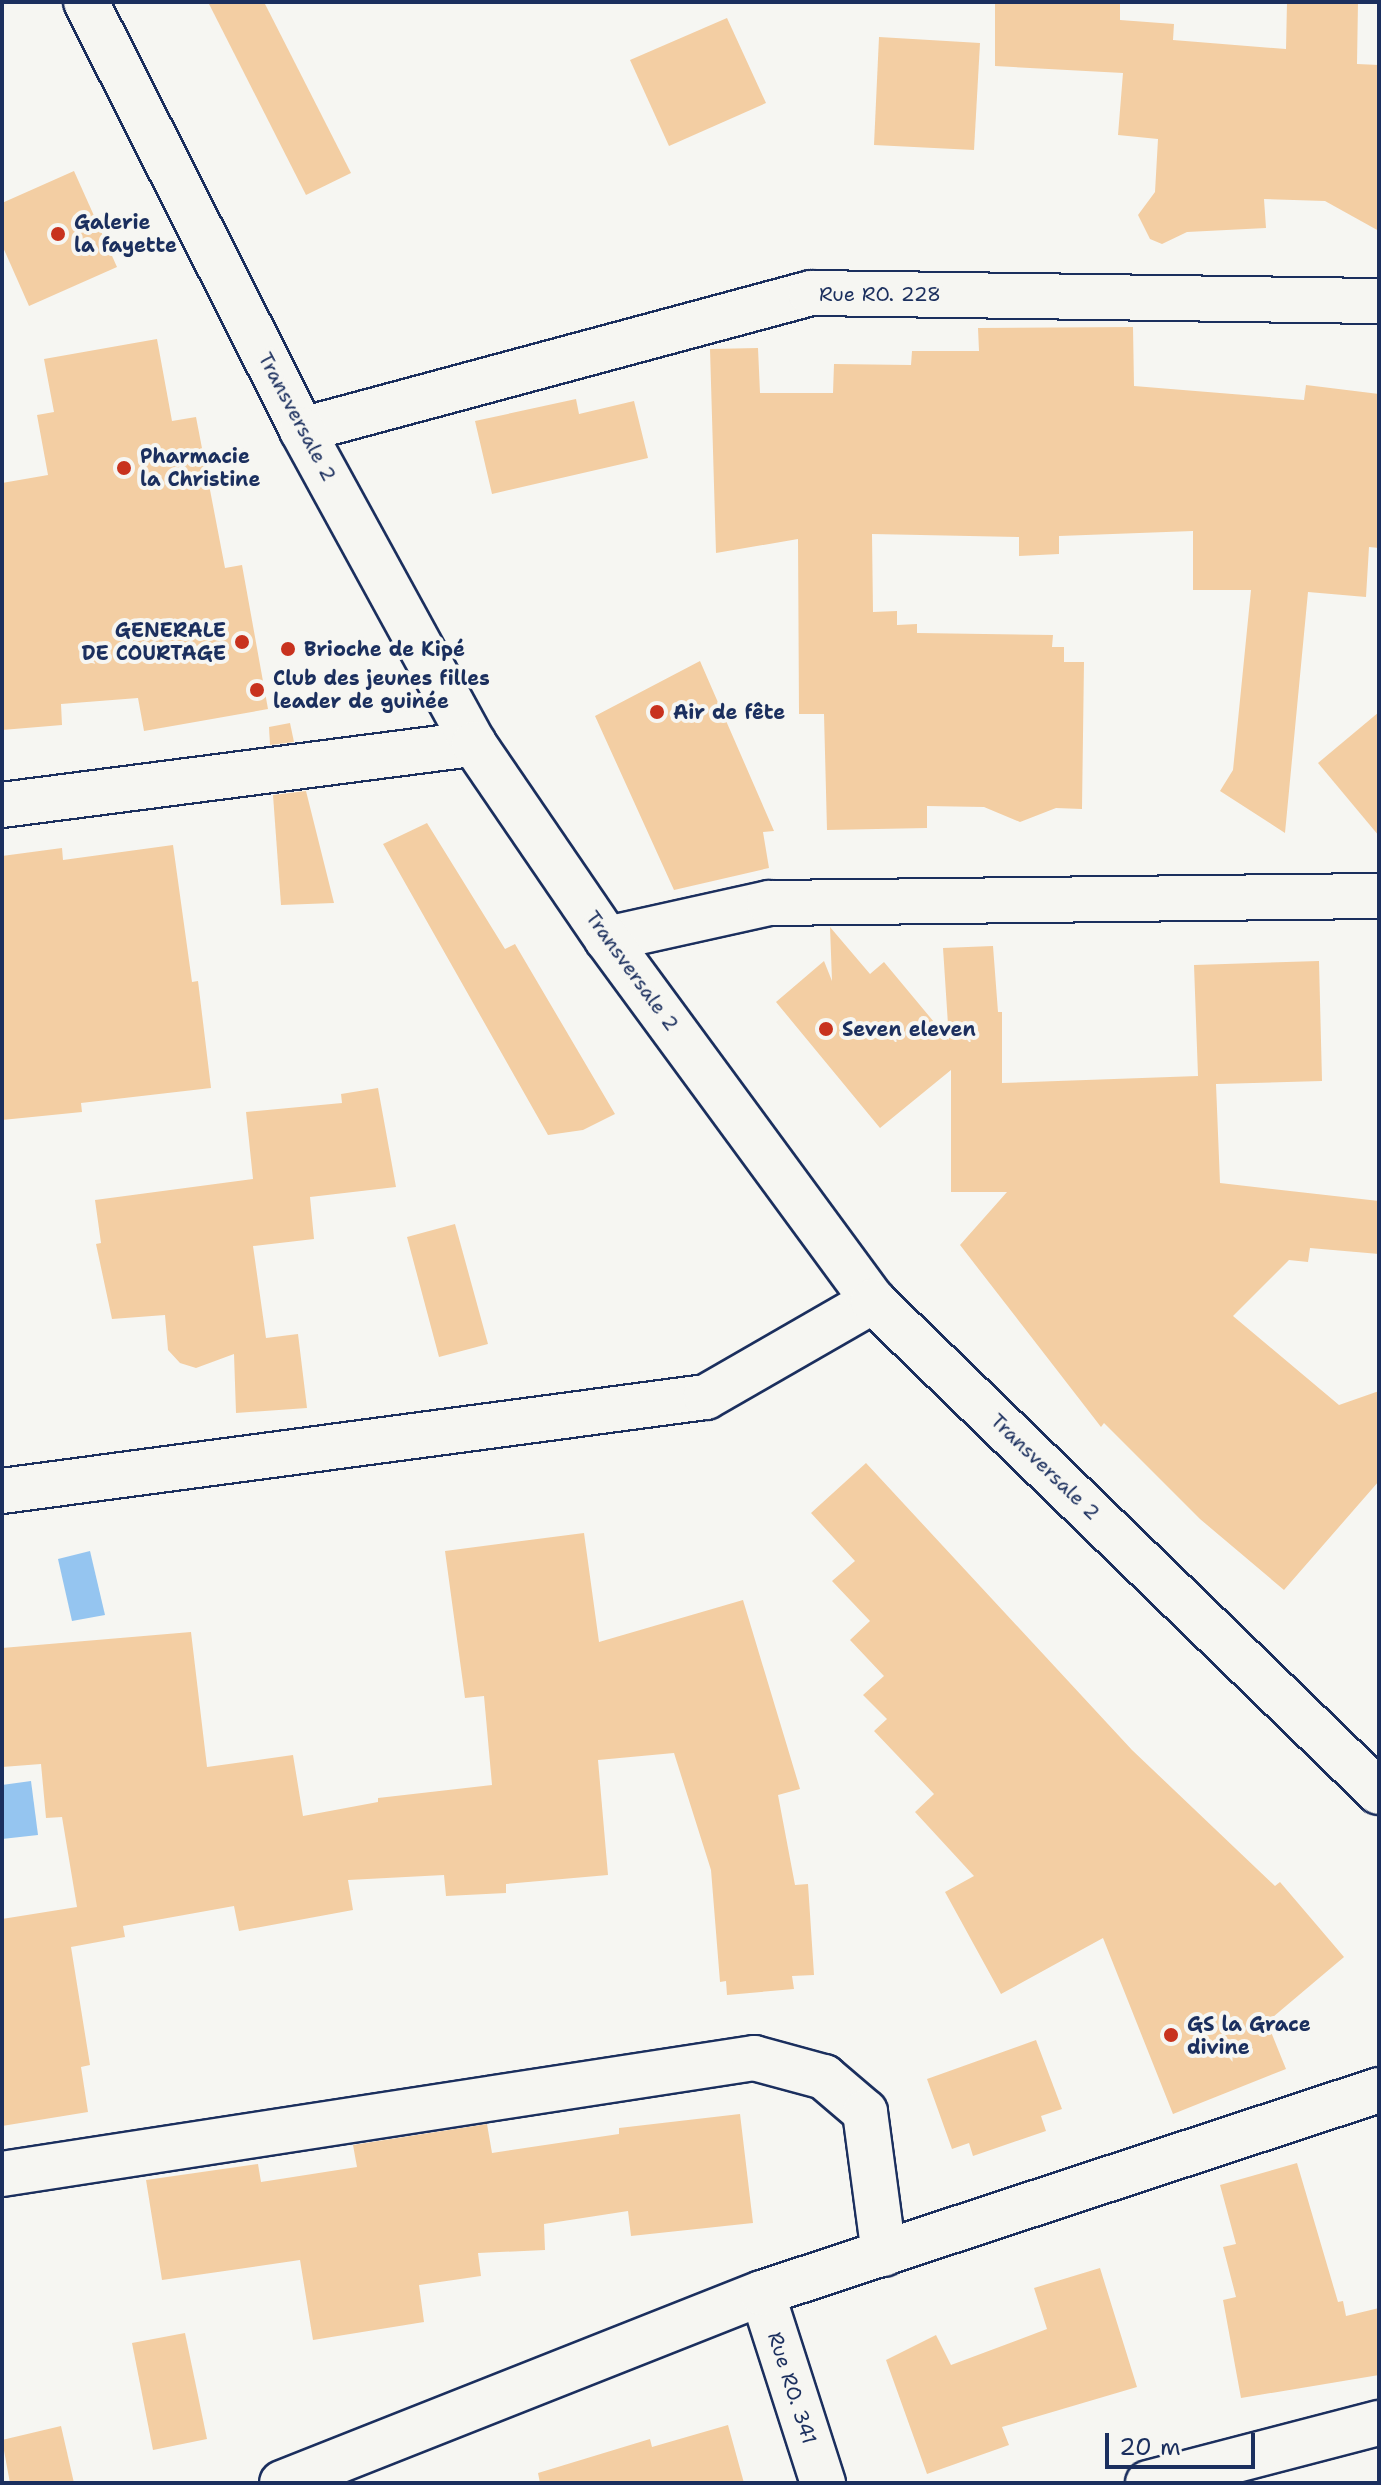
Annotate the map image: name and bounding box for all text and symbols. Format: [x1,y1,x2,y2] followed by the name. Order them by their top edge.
[74,210,177,257] place label: Galerie la fayette
[49,225,67,243] marker: Galerie la fayette
[819,282,941,306] street label: Rue RO. 228
[253,348,341,486] street label: Transversale 2
[140,444,260,491] place label: Pharmacie la Christine
[115,459,133,477] marker: Pharmacie la Christine
[82,618,226,665] place label: GENERALE DE COURTAGE
[233,633,251,651] marker: GENERALE DE COURTAGE
[304,637,465,661] place label: Brioche de Kipé
[279,640,297,658] marker: Brioche de Kipé
[273,666,490,713] place label: Club des jeunes filles leader de guinée
[248,681,266,699] marker: Club des jeunes filles leader de guinée
[673,700,785,724] place label: Air de fête
[648,703,666,721] marker: Air de fête
[580,906,684,1036] street label: Transversale 2
[842,1017,976,1041] place label: Seven eleven
[817,1020,835,1038] marker: Seven eleven
[985,1409,1105,1525] street label: Transversale 2
[1187,2012,1311,2059] place label: GS la Grace divine
[1162,2026,1180,2044] marker: GS la Grace divine
[763,2329,821,2447] street label: Rue RO. 341
[1109,2417,1259,2467] scale bar
[1119,2431,1181,2463] text: 20 m

